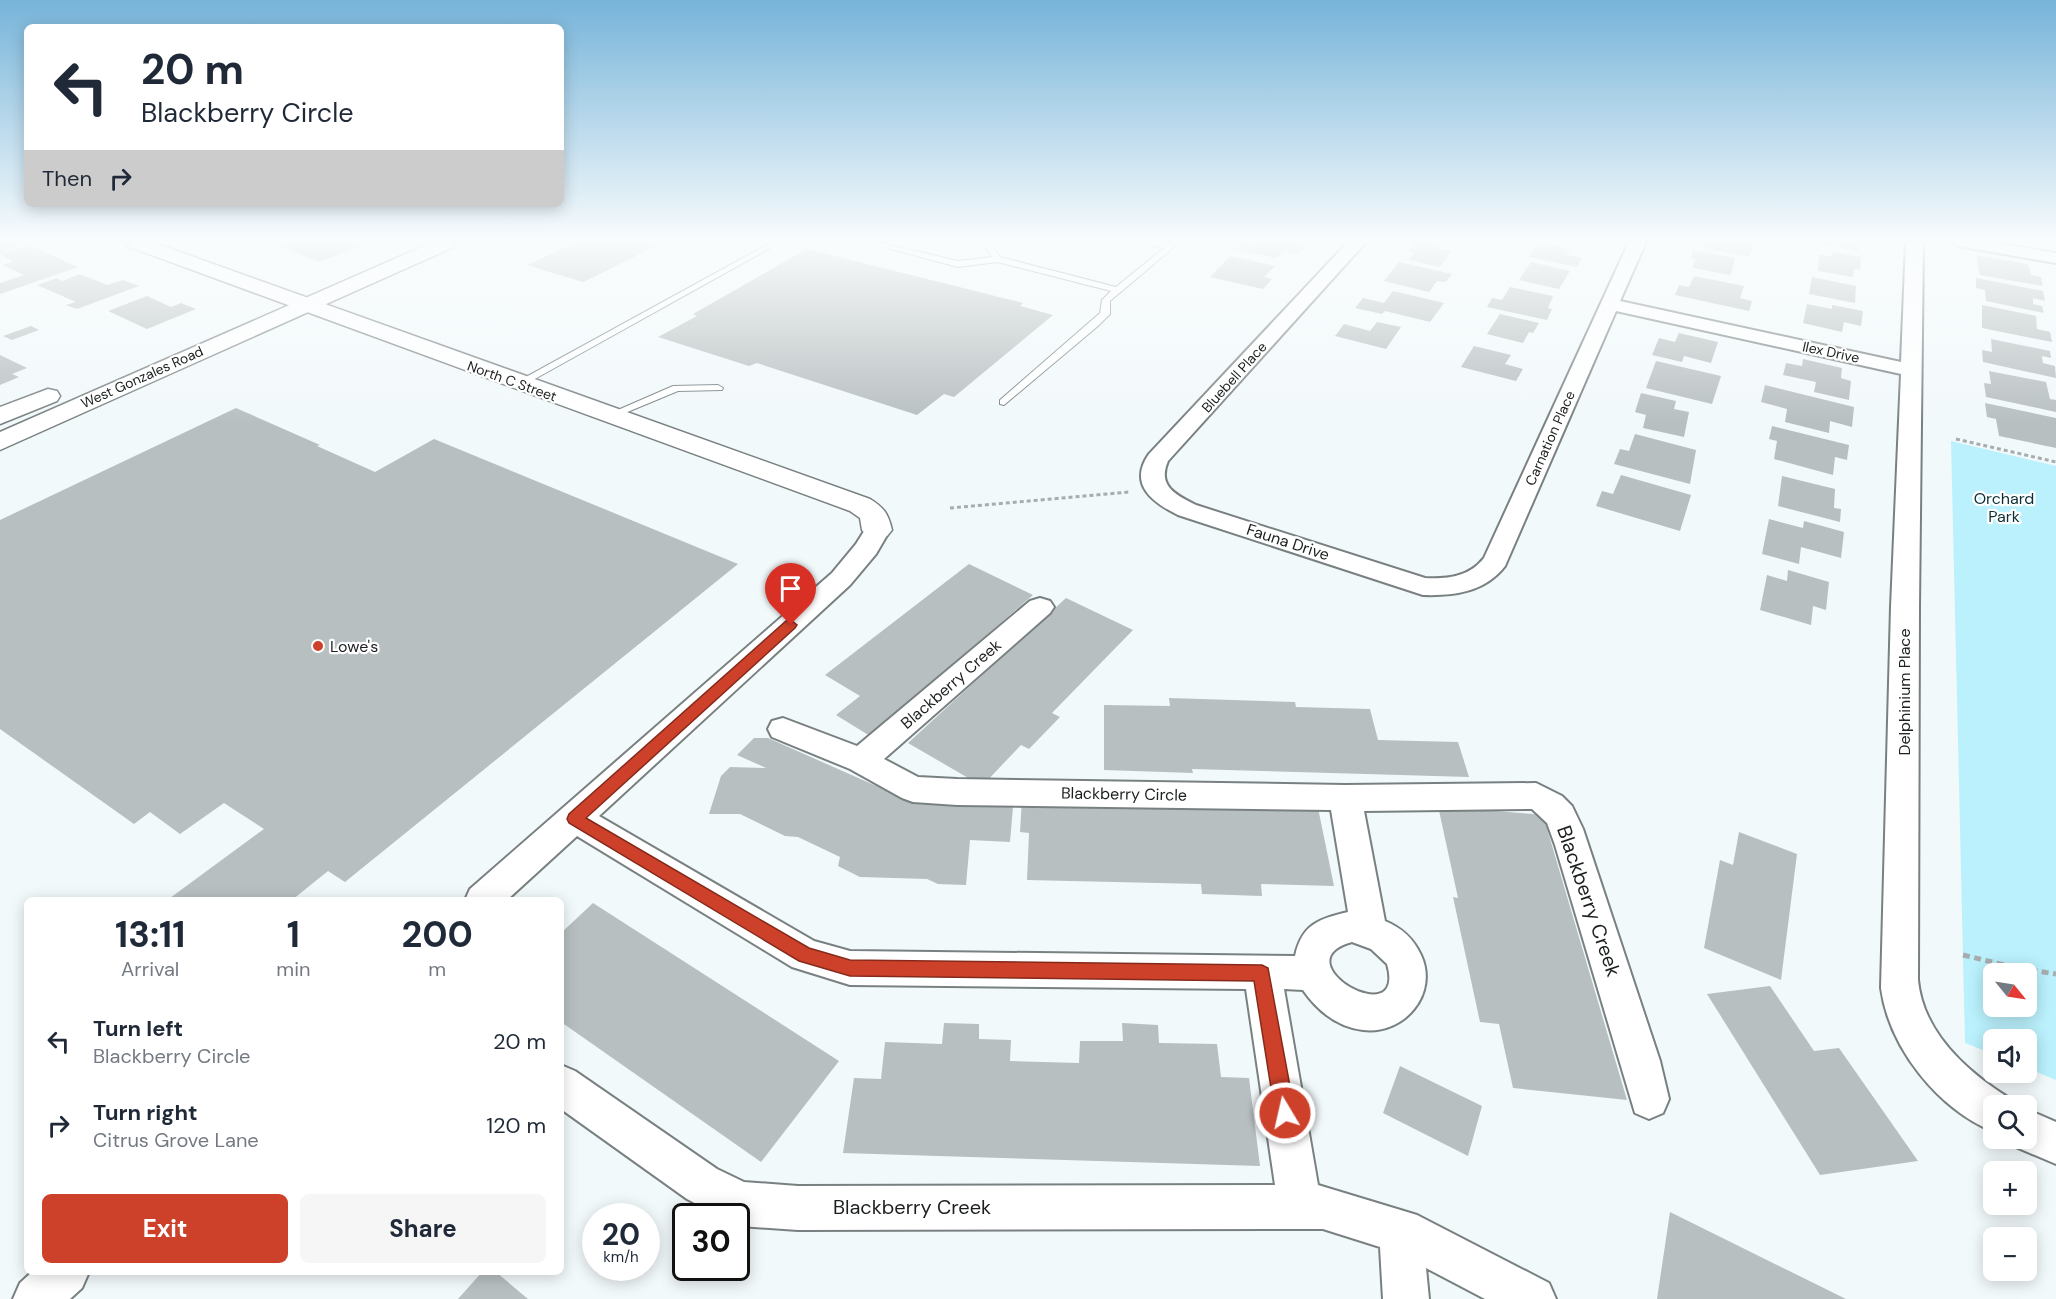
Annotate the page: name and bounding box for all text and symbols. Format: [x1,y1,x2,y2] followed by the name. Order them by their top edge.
[141,42,244,97] text: 20 m
[42,48,120,126] icon: left
[141,95,354,130] text: Blackberry Circle
[104,162,137,195] icon: right
[42,164,92,193] text: Then
[1801,337,1861,367] street label: Ilex Drive
[1198,338,1271,416] street label: Bluebell Place
[78,342,206,412] street label: West Gonzales Road
[465,356,559,406] street label: North C Street
[1521,388,1579,488] street label: Carnation Place
[1974,488,2034,527] park label: Orchard Park
[1244,519,1332,565] street label: Fauna Drive
[765,563,816,625] pin
[774,572,807,605] icon: arrive
[1894,628,1915,756] street label: Delphinium Place
[896,635,1006,733] street label: Blackberry Creek
[330,636,378,657] place label: Lowe's
[311,639,325,653] marker: Lowe's
[1061,782,1187,806] street label: Blackberry Circle
[1551,822,1627,980] street label: Blackberry Creek
[115,911,185,958] text: 13:11
[287,911,300,958] text: 1
[402,911,473,958] text: 200
[121,956,179,982] text: Arrival
[276,956,310,982] text: min
[428,956,446,982] text: m
[1983,963,2037,1017] north arrow
[1983,963,2037,1281] map controls
[93,1014,183,1043] text: Turn left
[42,1025,75,1058] icon: left
[493,1027,546,1056] text: 20 m
[1983,1029,2037,1083] button: sound
[93,1043,250,1069] text: Blackberry Circle
[1253,1081,1317,1145] position arrow
[1983,1095,2037,1149] button: search
[93,1098,198,1127] text: Turn right
[42,1109,75,1142] icon: right
[486,1111,546,1140] text: 120 m
[93,1127,259,1153] text: Citrus Grove Lane
[1983,1161,2037,1215] button: +
[42,1194,288,1263] button: Exit
[300,1194,546,1263] button: Share
[833,1194,991,1220] street label: Blackberry Creek
[672,1203,750,1281] speed limit sign: 30
[602,1215,640,1254] text: 20
[1983,1227,2037,1281] button: −
[603,1247,639,1267] text: km/h

